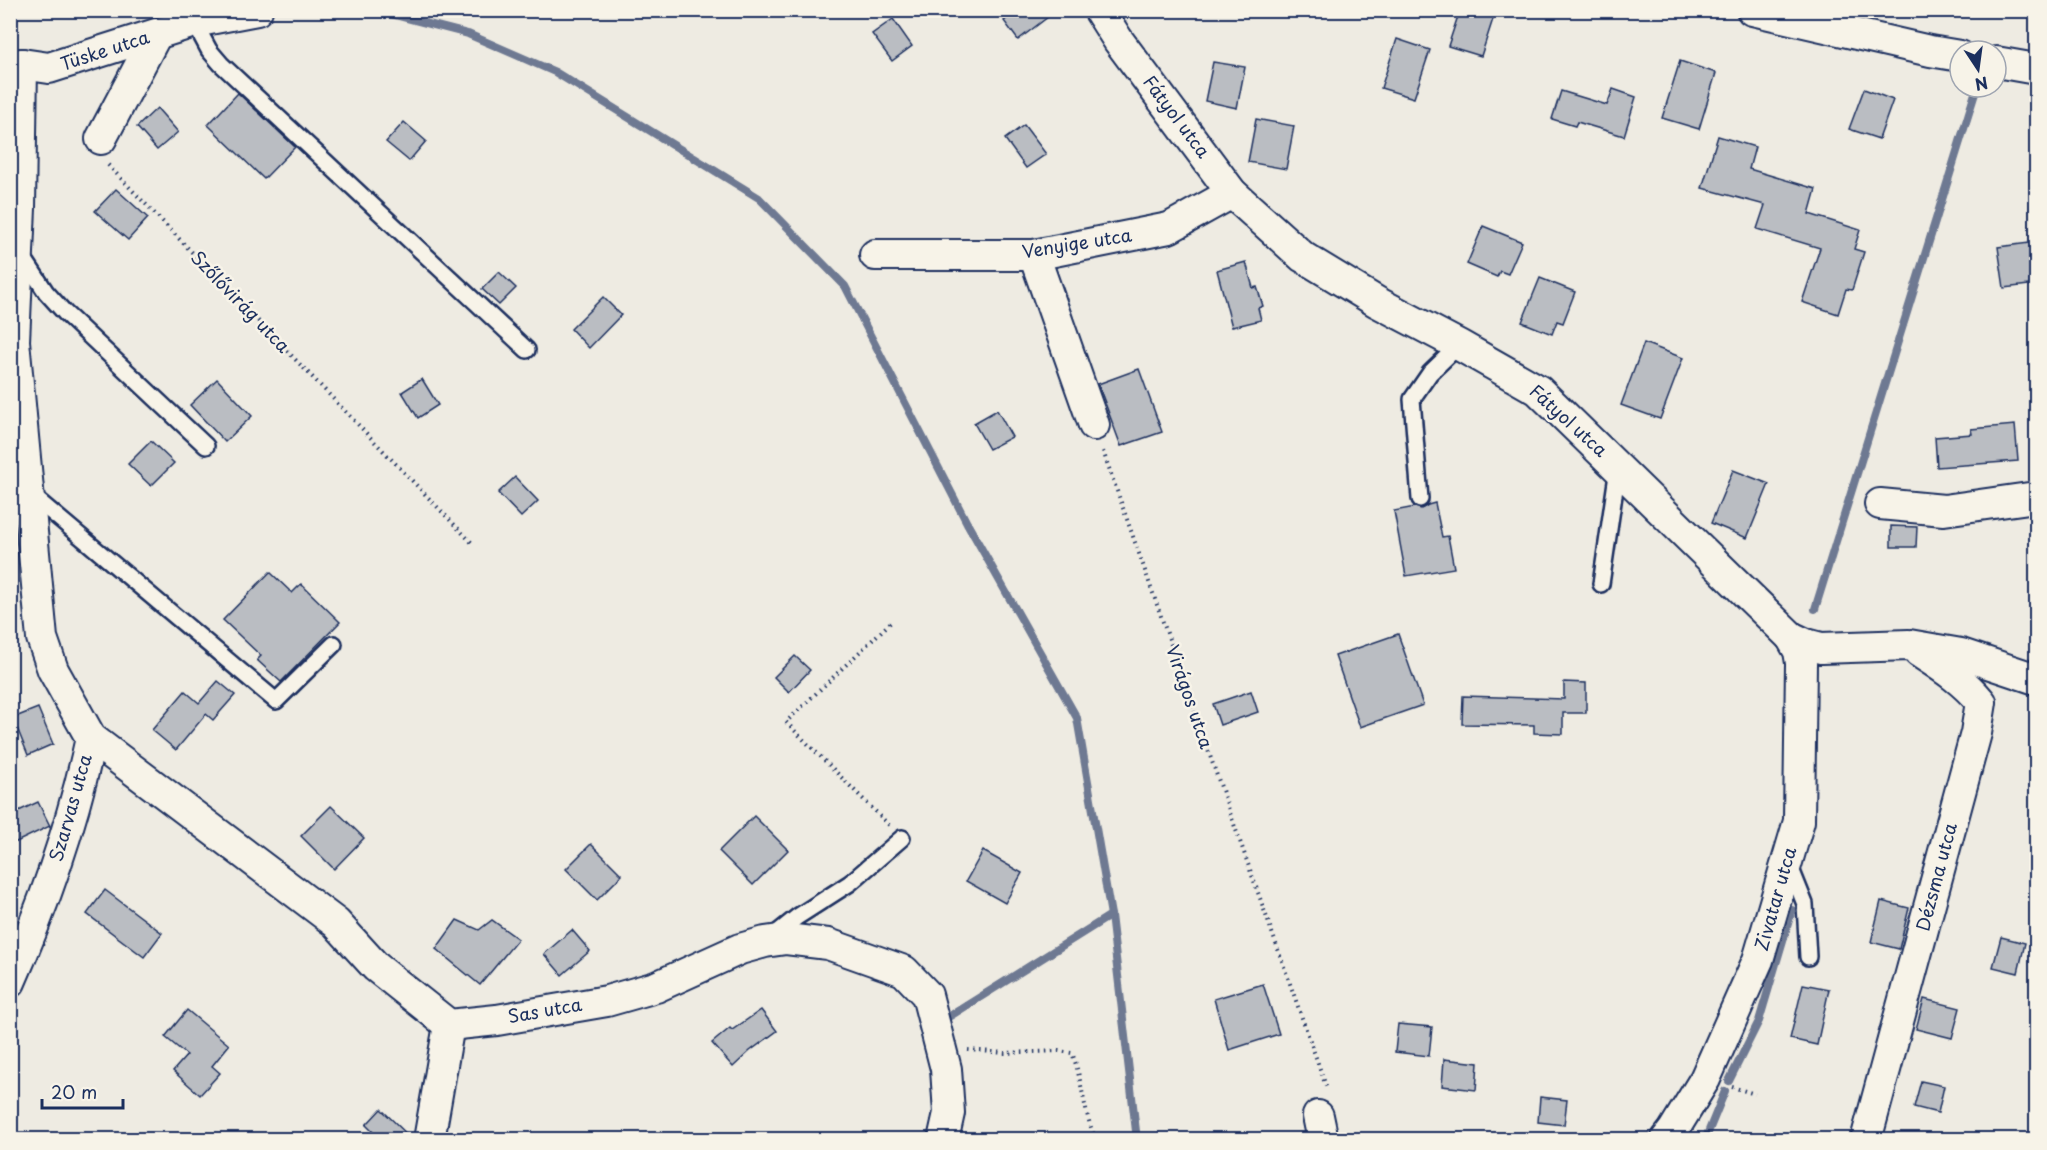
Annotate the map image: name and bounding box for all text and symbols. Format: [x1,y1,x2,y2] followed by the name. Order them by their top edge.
[57,22,153,77] street label: Tüske utca
[1948,39,2008,99] north arrow
[1137,69,1218,164] street label: Fátyol utca
[1973,71,1990,98] text: N
[1020,220,1134,265] street label: Venyige utca
[185,244,297,359] street label: Szőlővirág utca
[1524,377,1615,463] street label: Fátyol utca
[1160,641,1221,753] street label: Virágos utca
[41,750,98,864] street label: Szarvas utca
[1908,819,1963,934] street label: Dézsma utca
[1747,843,1803,954] street label: Zivatar utca
[506,990,585,1029] street label: Sas utca
[42,1072,123,1110] scale bar
[51,1078,97,1105] text: 20 m

